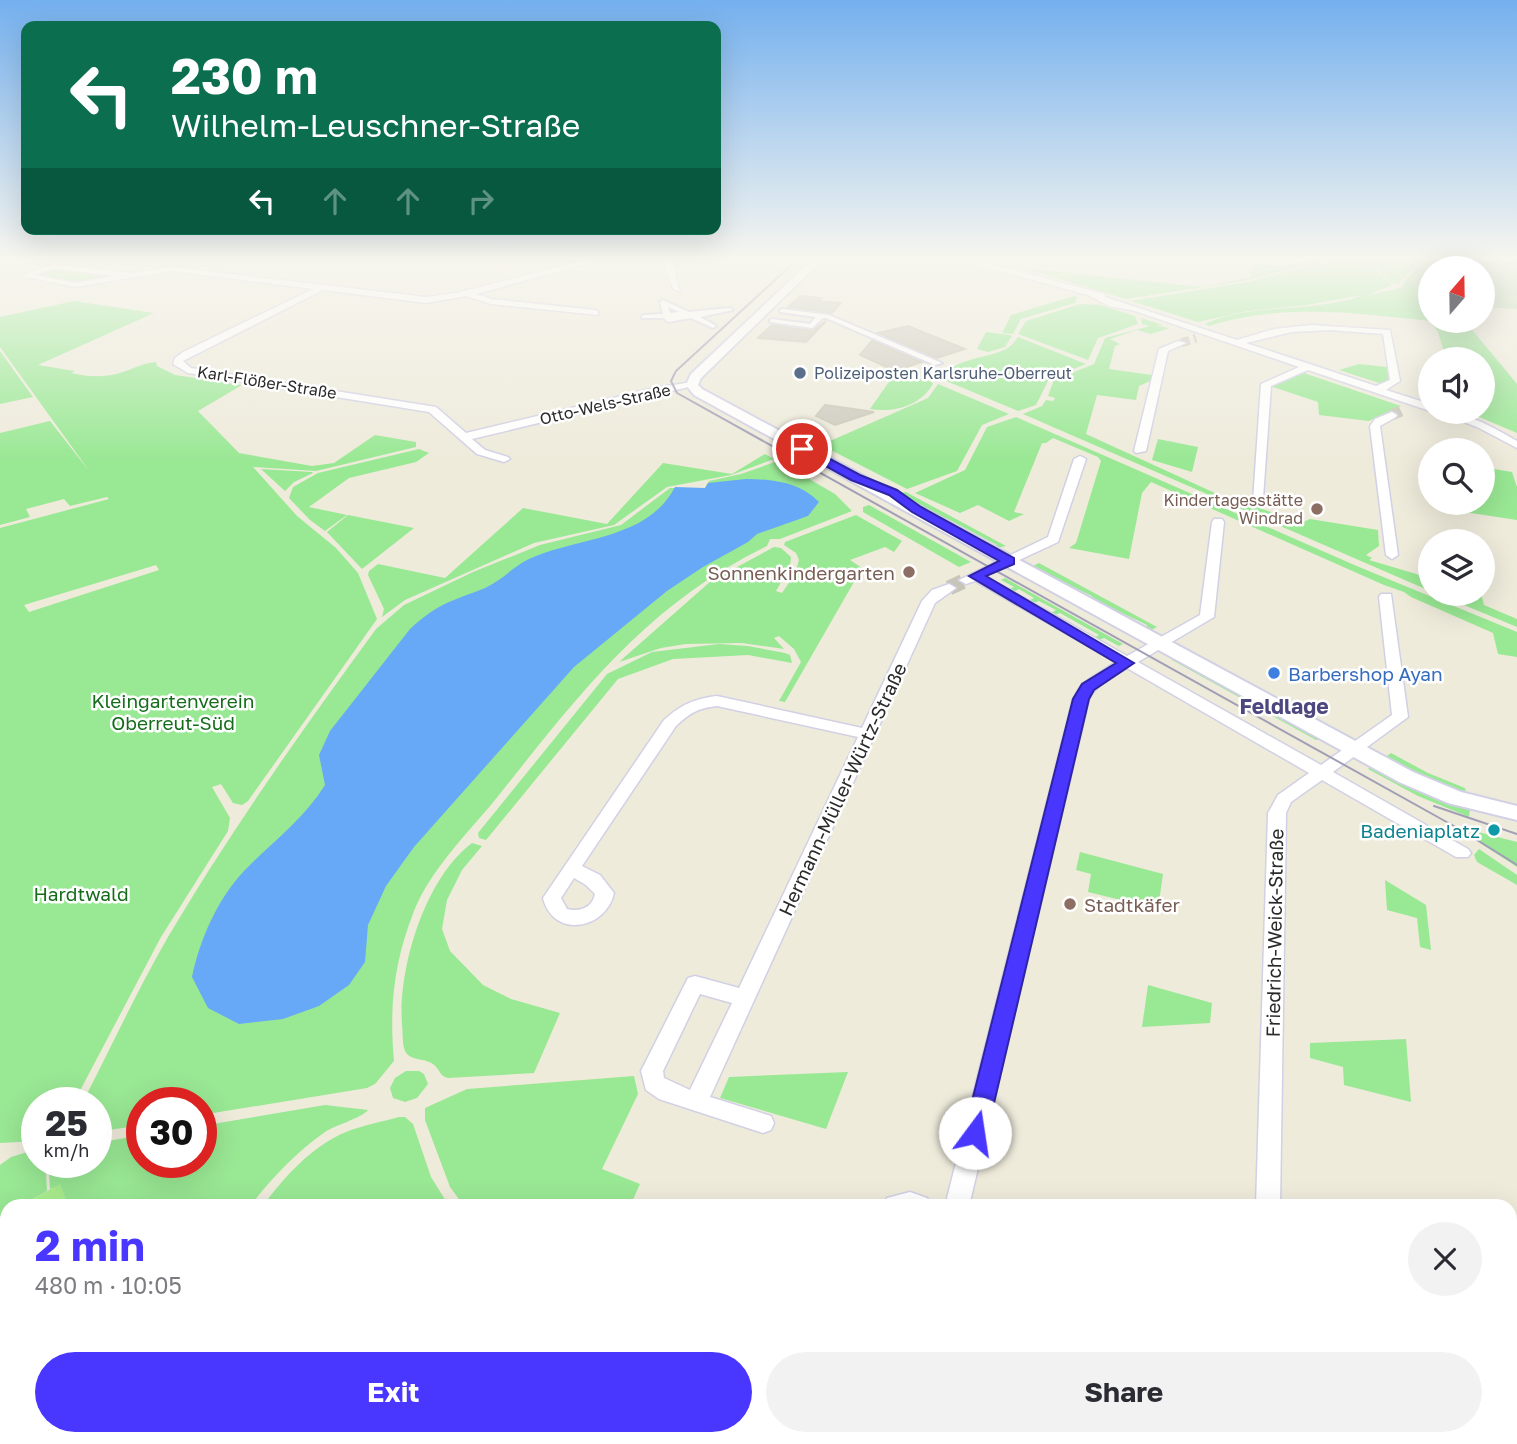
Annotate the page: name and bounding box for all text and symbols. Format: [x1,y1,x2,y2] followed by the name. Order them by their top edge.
[171,46,318,105] text: 230 m
[56,49,147,140] icon: left
[171,106,580,144] text: Wilhelm-Leuschner-Straße
[243,182,281,220] icon: left
[316,182,354,220] icon: ahead
[389,182,427,220] icon: ahead
[462,182,500,220] icon: right
[1418,256,1494,332] north arrow
[1418,256,1495,606] map controls
[1418,347,1495,424] button: sound
[196,361,338,403] street label: Karl-Flößer-Straße
[814,363,1072,383] place label: Polizeiposten Karlsruhe-Oberreut
[792,365,808,381] marker: Polizeiposten Karlsruhe-Oberreut
[538,379,672,429] street label: Otto-Wels-Straße
[772,419,832,479] pin
[783,430,821,468] icon: arrive
[1418,438,1495,515] button: search
[1163,490,1303,528] place label: Kindertagesstätte Windrad
[1309,501,1325,517] marker: Kindertagesstätte Windrad
[1418,529,1495,606] button: layers
[707,561,895,584] place label: Sonnenkindergarten
[901,564,917,580] marker: Sonnenkindergarten
[773,659,911,919] street label: Hermann-Müller-Würtz-Straße
[1288,662,1443,685] place label: Barbershop Ayan
[1266,665,1282,681] marker: Barbershop Ayan
[91,689,255,734] park label: Kleingartenverein Oberreut-Süd
[1239,693,1329,719] district label: Feldlage
[1360,819,1480,842] place label: Badeniaplatz
[1486,822,1502,838] marker: Badeniaplatz
[1261,828,1287,1038] street label: Friedrich-Weick-Straße
[33,882,129,905] park label: Hardtwald
[1084,893,1180,916] place label: Stadtkäfer
[1062,896,1078,912] marker: Stadtkäfer
[126,1087,217,1178] speed limit sign: 30
[938,1096,1012,1170] position arrow
[45,1102,88,1144] text: 25
[44,1139,89,1161] text: km/h
[35,1220,145,1270] text: 2 min
[1408,1222,1482,1296] button: close
[35,1271,182,1299] text: 480 m · 10:05
[35,1352,752,1432] button: Exit
[766,1352,1482,1432] button: Share

